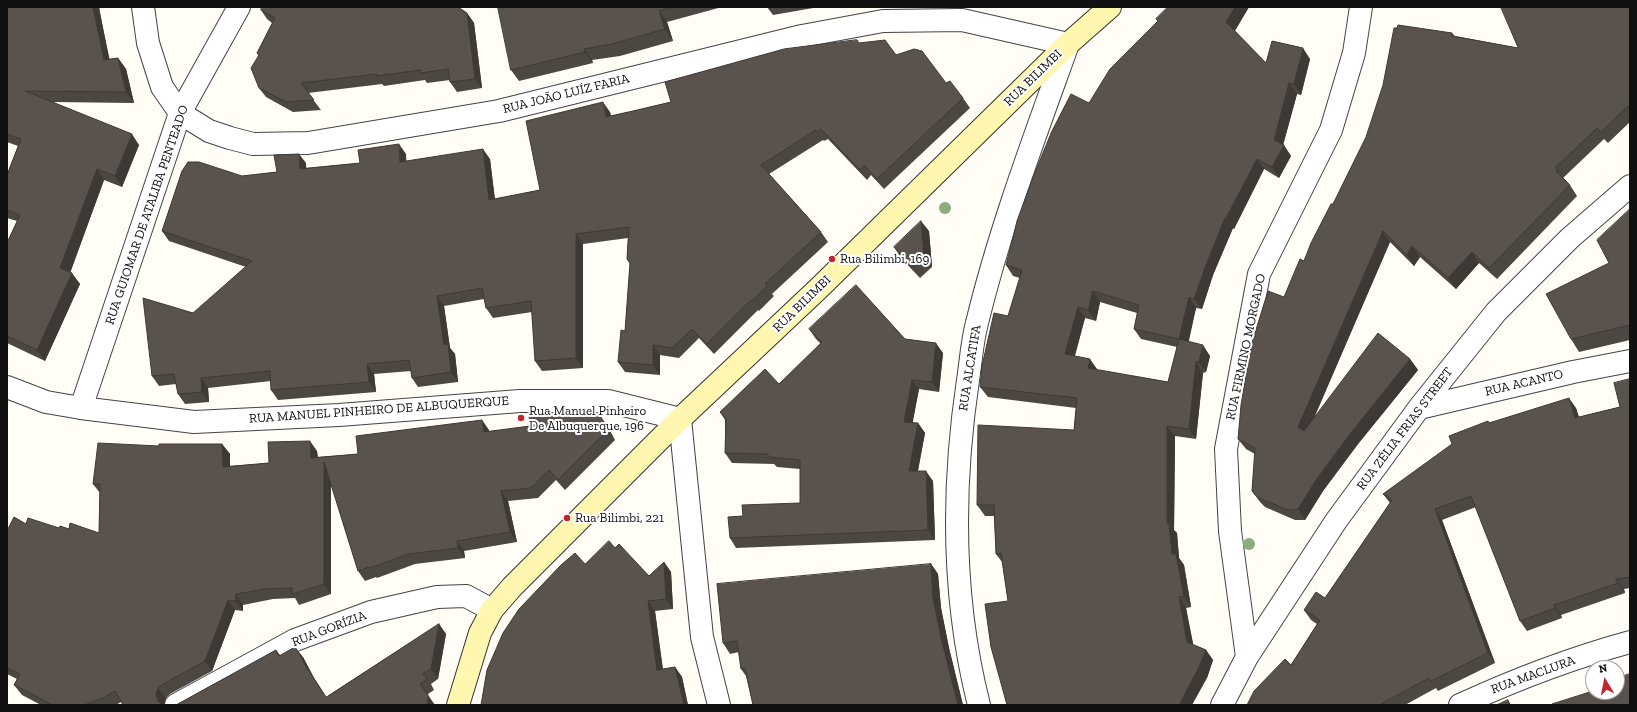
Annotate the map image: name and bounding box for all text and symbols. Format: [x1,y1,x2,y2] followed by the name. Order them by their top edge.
[1001,46,1065,110] street label: RUA BILIMBI
[501,71,631,117] street label: RUA JOÃO LUÍZ FARIA
[102,103,192,327] street label: RUA GUIOMAR DE ATALIBA PENTEADO
[840,251,929,267] place label: Rua Bilimbi, 169
[827,254,837,264] marker: Rua Bilimbi, 169
[770,272,834,336] street label: RUA BILIMBI
[1223,272,1269,422] street label: RUA FIRMINO MORGADO
[955,324,985,412] street label: RUA ALCATIFA
[1354,364,1456,494] street label: RUA ZÉLIA FRIAS STREET
[1483,366,1565,400] street label: RUA ACANTO
[248,393,510,427] street label: RUA MANUEL PINHEIRO DE ALBUQUERQUE
[529,403,646,434] place label: Rua Manuel Pinheiro De Albuquerque, 196
[516,413,526,423] marker: Rua Manuel Pinheiro De Albuquerque, 196
[575,510,664,526] place label: Rua Bilimbi, 221
[562,513,572,523] marker: Rua Bilimbi, 221
[290,608,368,650] street label: RUA GORÍZIA
[1489,653,1577,697] street label: RUA MACLURA
[1585,660,1625,700] north arrow
[1598,662,1608,676] text: N

